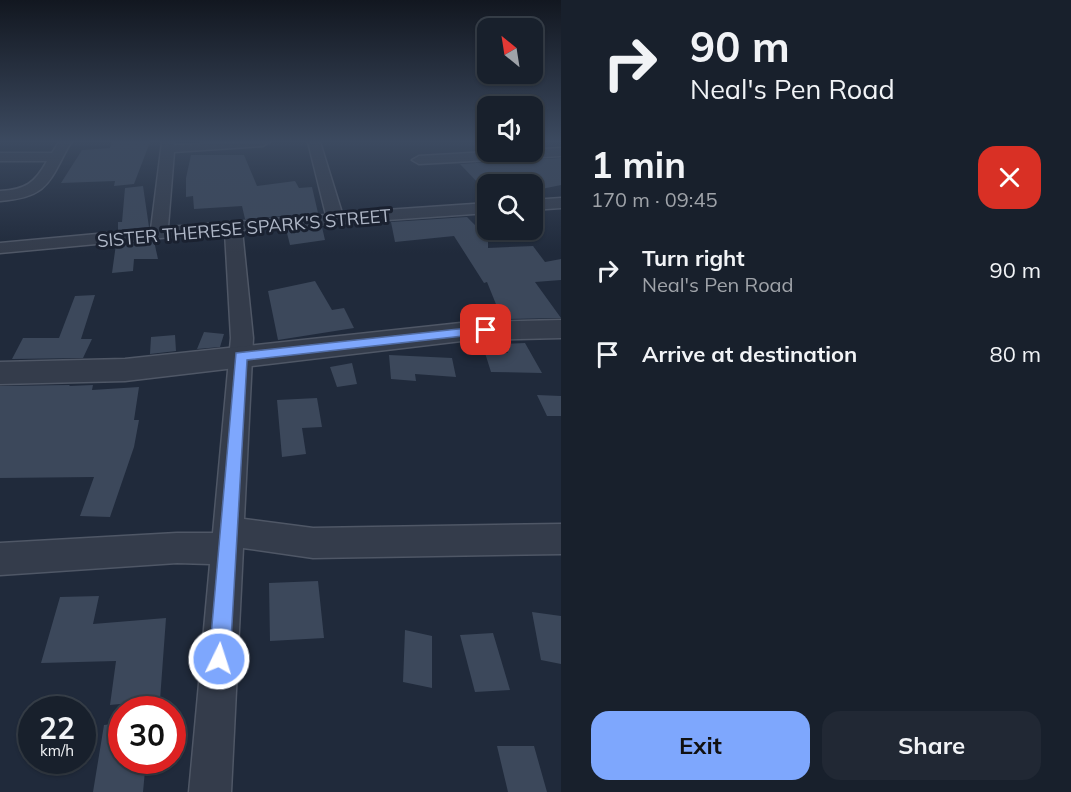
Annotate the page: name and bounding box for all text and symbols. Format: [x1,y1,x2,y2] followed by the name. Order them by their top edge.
[477,18,543,84] north arrow
[477,18,543,240] map controls
[690,20,790,73] text: 90 m
[591,24,669,102] icon: right
[690,72,895,106] text: Neal's Pen Road
[477,96,543,162] button: sound
[591,142,686,187] text: 1 min
[978,146,1041,209] button: close
[477,174,543,240] button: search
[591,187,717,212] text: 170 m · 09:45
[96,204,392,252] street label: SISTER THERESE SPARK'S STREET
[642,244,745,272] text: Turn right
[591,254,624,287] icon: right
[990,256,1041,284] text: 90 m
[642,272,794,297] text: Neal's Pen Road
[460,304,511,355] pin
[469,313,502,346] icon: arrive
[591,338,624,371] icon: arrive
[642,340,857,368] text: Arrive at destination
[990,340,1041,368] text: 80 m
[187,627,251,691] position arrow
[108,696,186,774] speed limit sign: 30
[39,709,75,747] text: 22
[591,711,810,780] button: Exit
[822,711,1041,780] button: Share
[40,741,74,760] text: km/h

